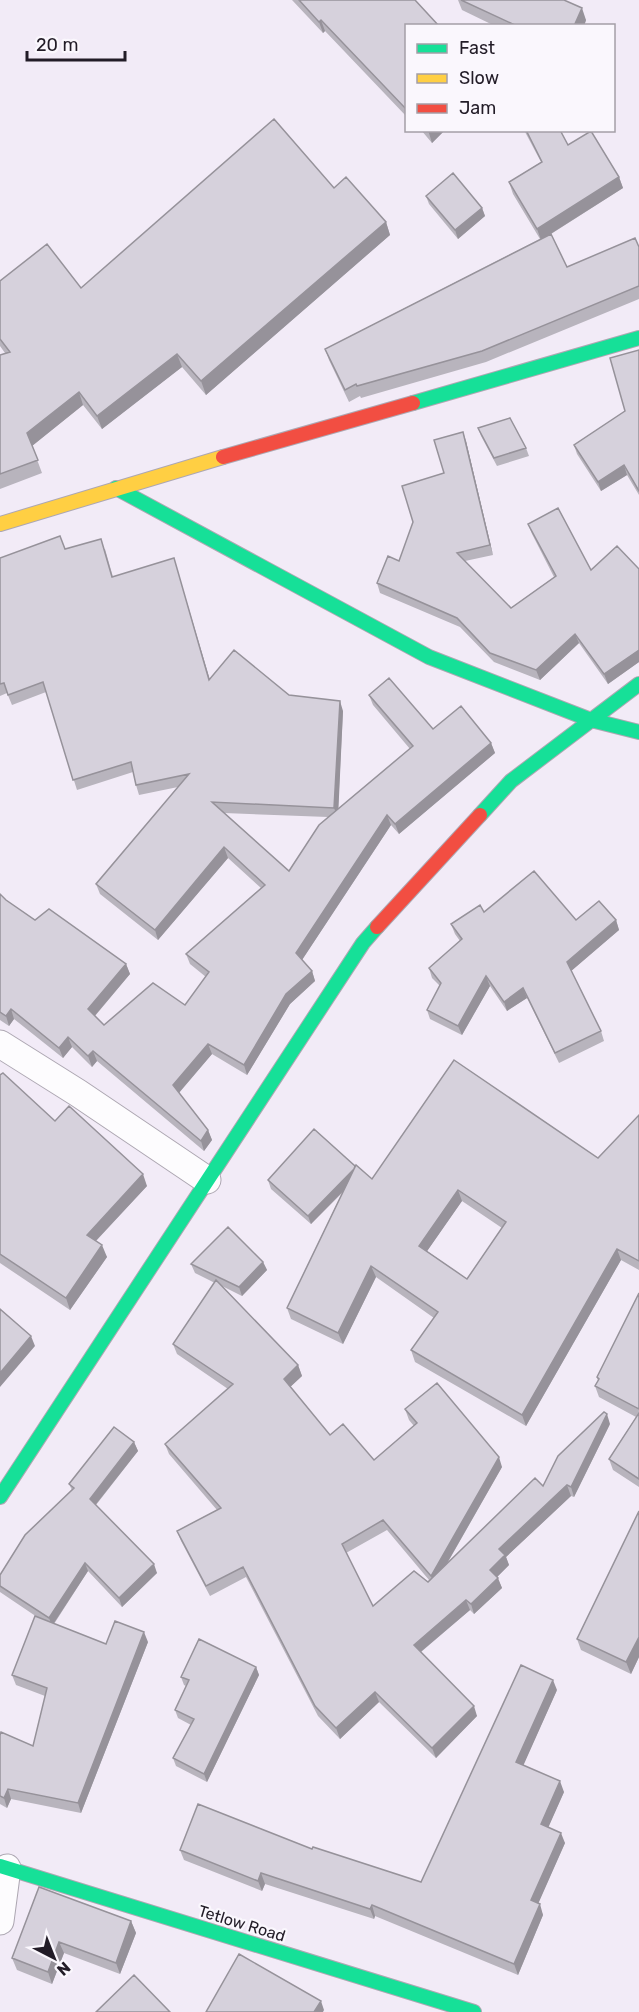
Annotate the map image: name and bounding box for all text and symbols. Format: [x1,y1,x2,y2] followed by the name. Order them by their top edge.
[27,24,124,62] scale bar
[405,24,615,132] legend
[36,34,78,56] text: 20 m
[459,37,495,59] text: Fast
[459,67,499,89] text: Slow
[459,97,496,119] text: Jam
[196,1901,288,1946] street label: Tetlow Road
[24,1928,84,1988] north arrow
[53,1958,74,1980] text: N

